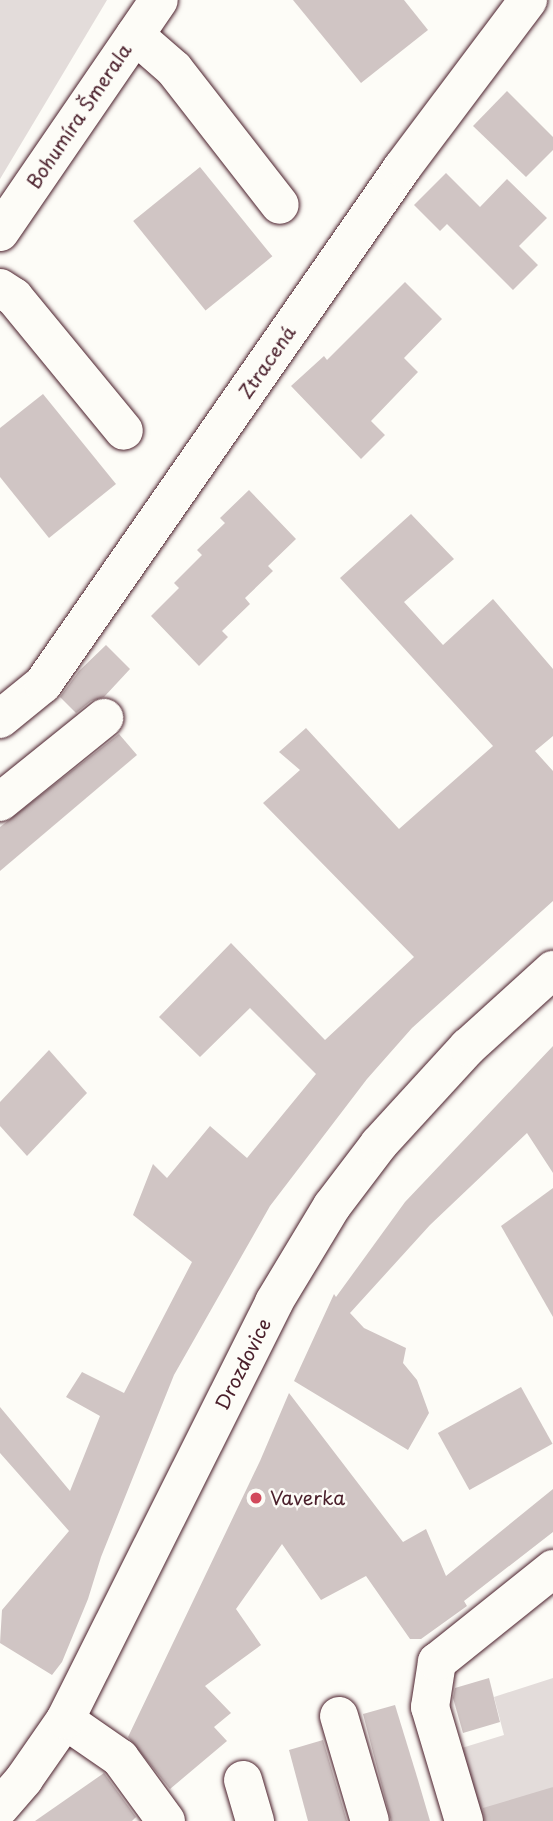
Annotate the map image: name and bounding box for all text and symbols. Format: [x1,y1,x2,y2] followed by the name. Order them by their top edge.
[22,39,136,193] street label: Bohumíra Šmerala
[234,321,300,403] street label: Ztracená
[210,1314,276,1414] street label: Drozdovice
[270,1487,345,1509] place label: Vaverka
[248,1490,264,1506] marker: Vaverka

